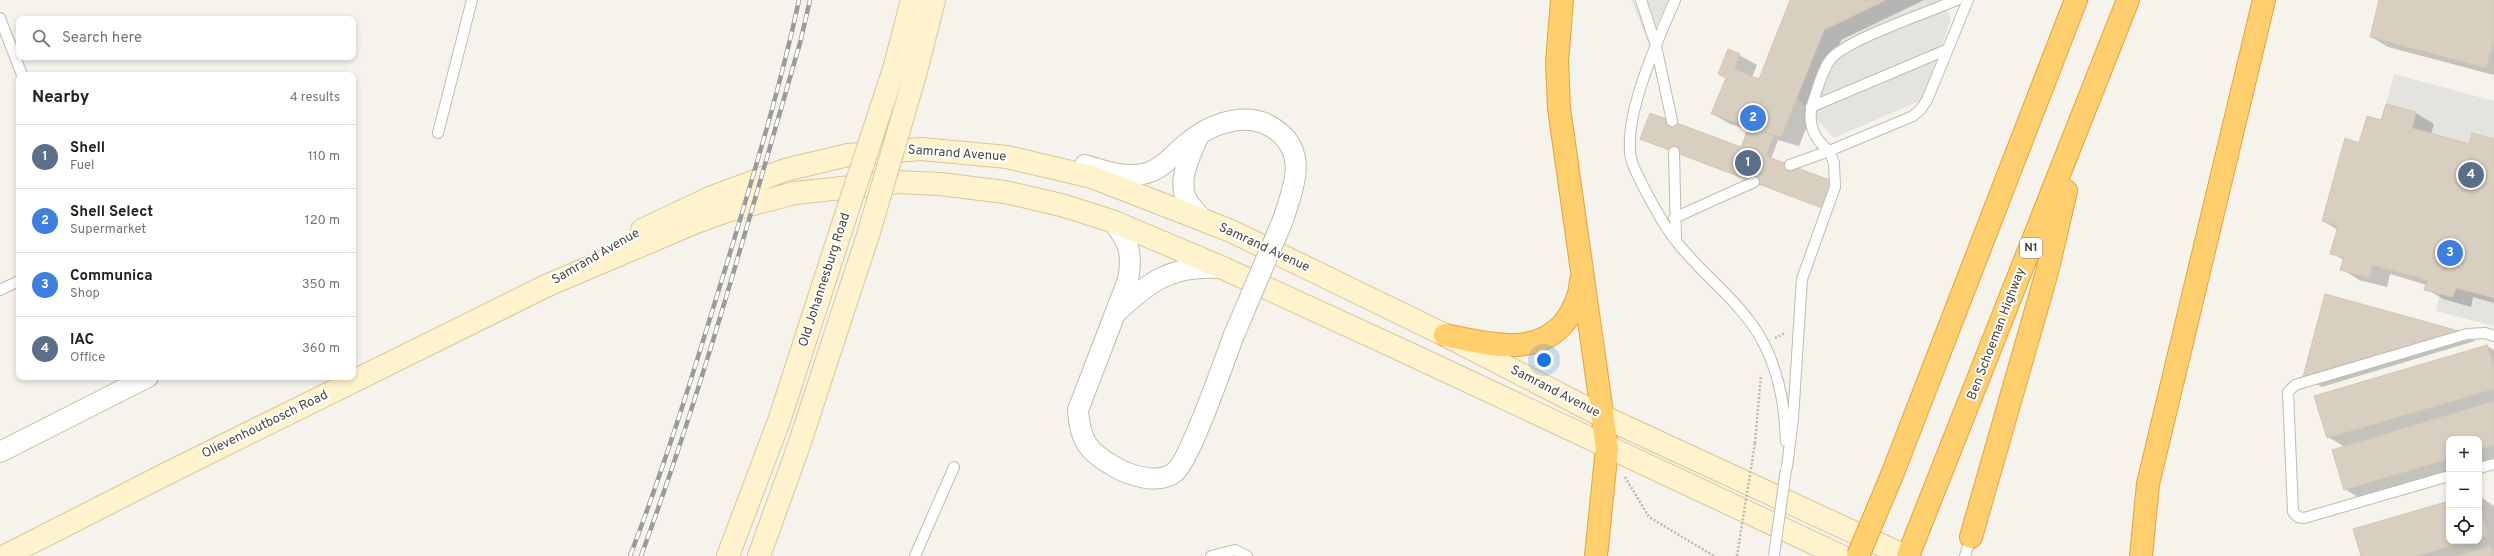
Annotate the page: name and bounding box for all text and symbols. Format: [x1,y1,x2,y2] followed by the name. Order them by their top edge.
[16,16,356,60] search box
[30,27,52,49] icon: search
[62,29,142,48] text: Search here
[32,87,89,109] text: Nearby
[290,90,340,106] text: 4 results
[1740,103,1766,133] pin: 2
[70,139,105,158] text: Shell
[907,143,1007,165] street label: Samrand Avenue
[1735,148,1761,178] pin: 1
[42,149,48,165] text: 1
[308,149,340,165] text: 110 m
[70,158,95,174] text: Fuel
[2458,160,2484,190] pin: 4
[70,203,153,222] text: Shell Select
[796,211,854,349] street label: Old Johannesburg Road
[41,213,49,229] text: 2
[305,213,340,229] text: 120 m
[1216,220,1312,276] street label: Samrand Avenue
[70,222,146,238] text: Supermarket
[549,225,643,289] street label: Samrand Avenue
[2020,238,2042,258] road number: N1
[2437,238,2463,268] pin: 3
[1964,265,2030,402] street label: Ben Schoeman Highway
[70,267,153,286] text: Communica
[41,277,49,293] text: 3
[302,277,340,293] text: 350 m
[70,286,100,302] text: Shop
[70,331,94,350] text: IAC
[41,341,49,357] text: 4
[302,341,340,357] text: 360 m
[70,350,105,366] text: Office
[1534,350,1554,370] your location
[1507,362,1603,422] street label: Samrand Avenue
[199,388,331,462] street label: Olievenhoutbosch Road
[2446,436,2482,544] map controls
[2446,436,2482,472] button: +
[2446,472,2482,508] button: −
[2446,508,2482,544] button: locate

